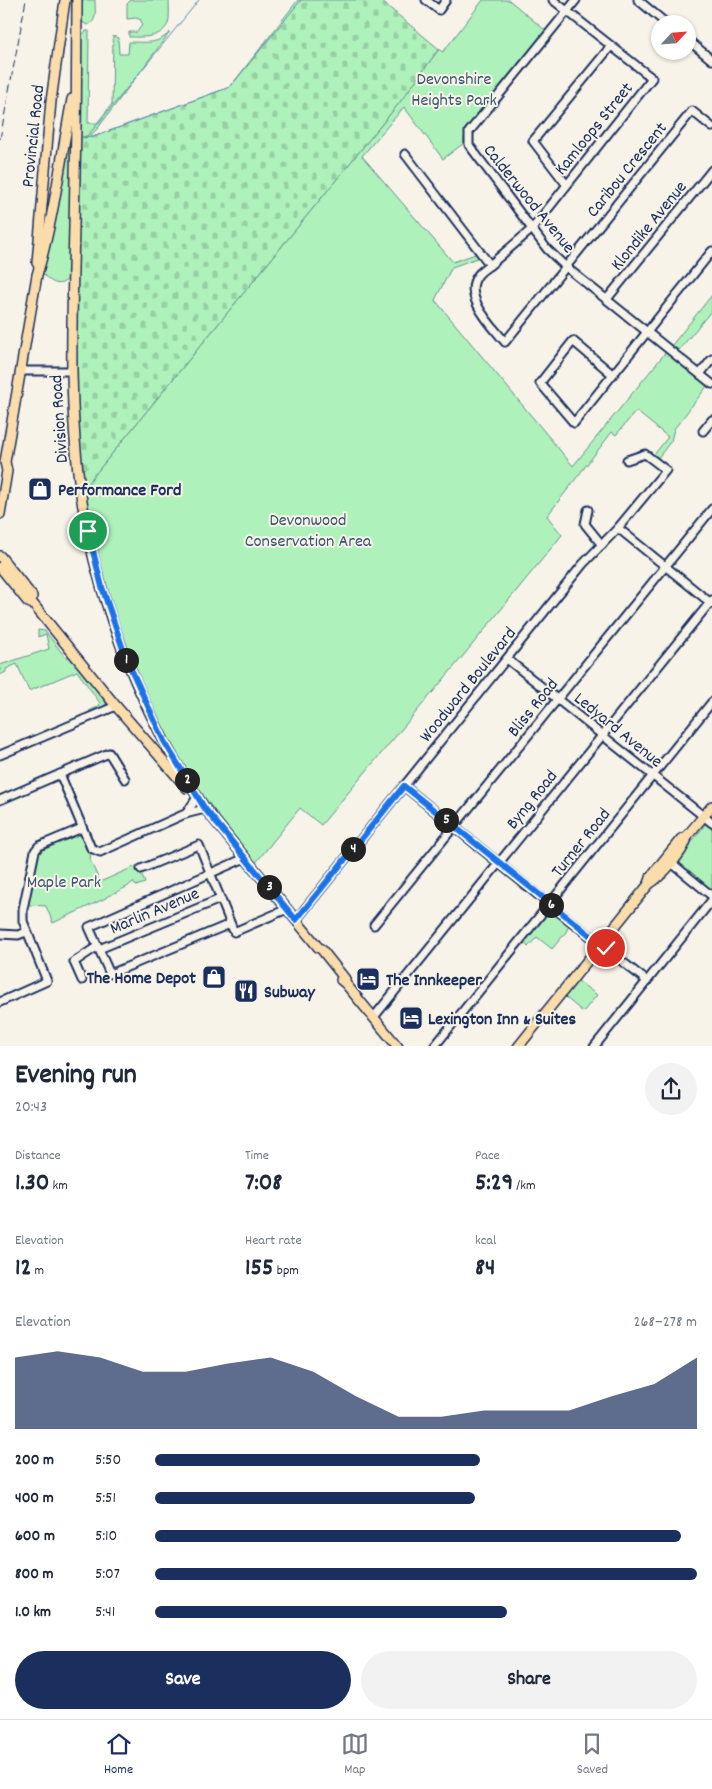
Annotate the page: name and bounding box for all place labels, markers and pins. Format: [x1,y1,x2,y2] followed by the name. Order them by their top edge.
[27,476,53,502] shop icon: Performance Ford
[58,479,181,504] place label: Performance Ford
[67,510,109,552] pin
[114,648,138,672] pin: 1
[174,768,200,792] pin: 2
[434,808,458,832] pin: 5
[340,836,366,862] pin: 4
[256,874,282,900] pin: 3
[538,892,564,918] pin: 6
[585,927,627,969] pin
[201,964,227,990] shop icon: The Home Depot
[355,966,381,992] hotel icon: The Innkeeper
[87,967,196,992] place label: The Home Depot
[386,969,482,994] place label: The Innkeeper
[233,978,259,1004] restaurant icon: Subway
[264,981,316,1006] place label: Subway
[398,1005,424,1031] hotel icon: Lexington Inn & Suites
[428,1008,576,1033] place label: Lexington Inn & Suites

